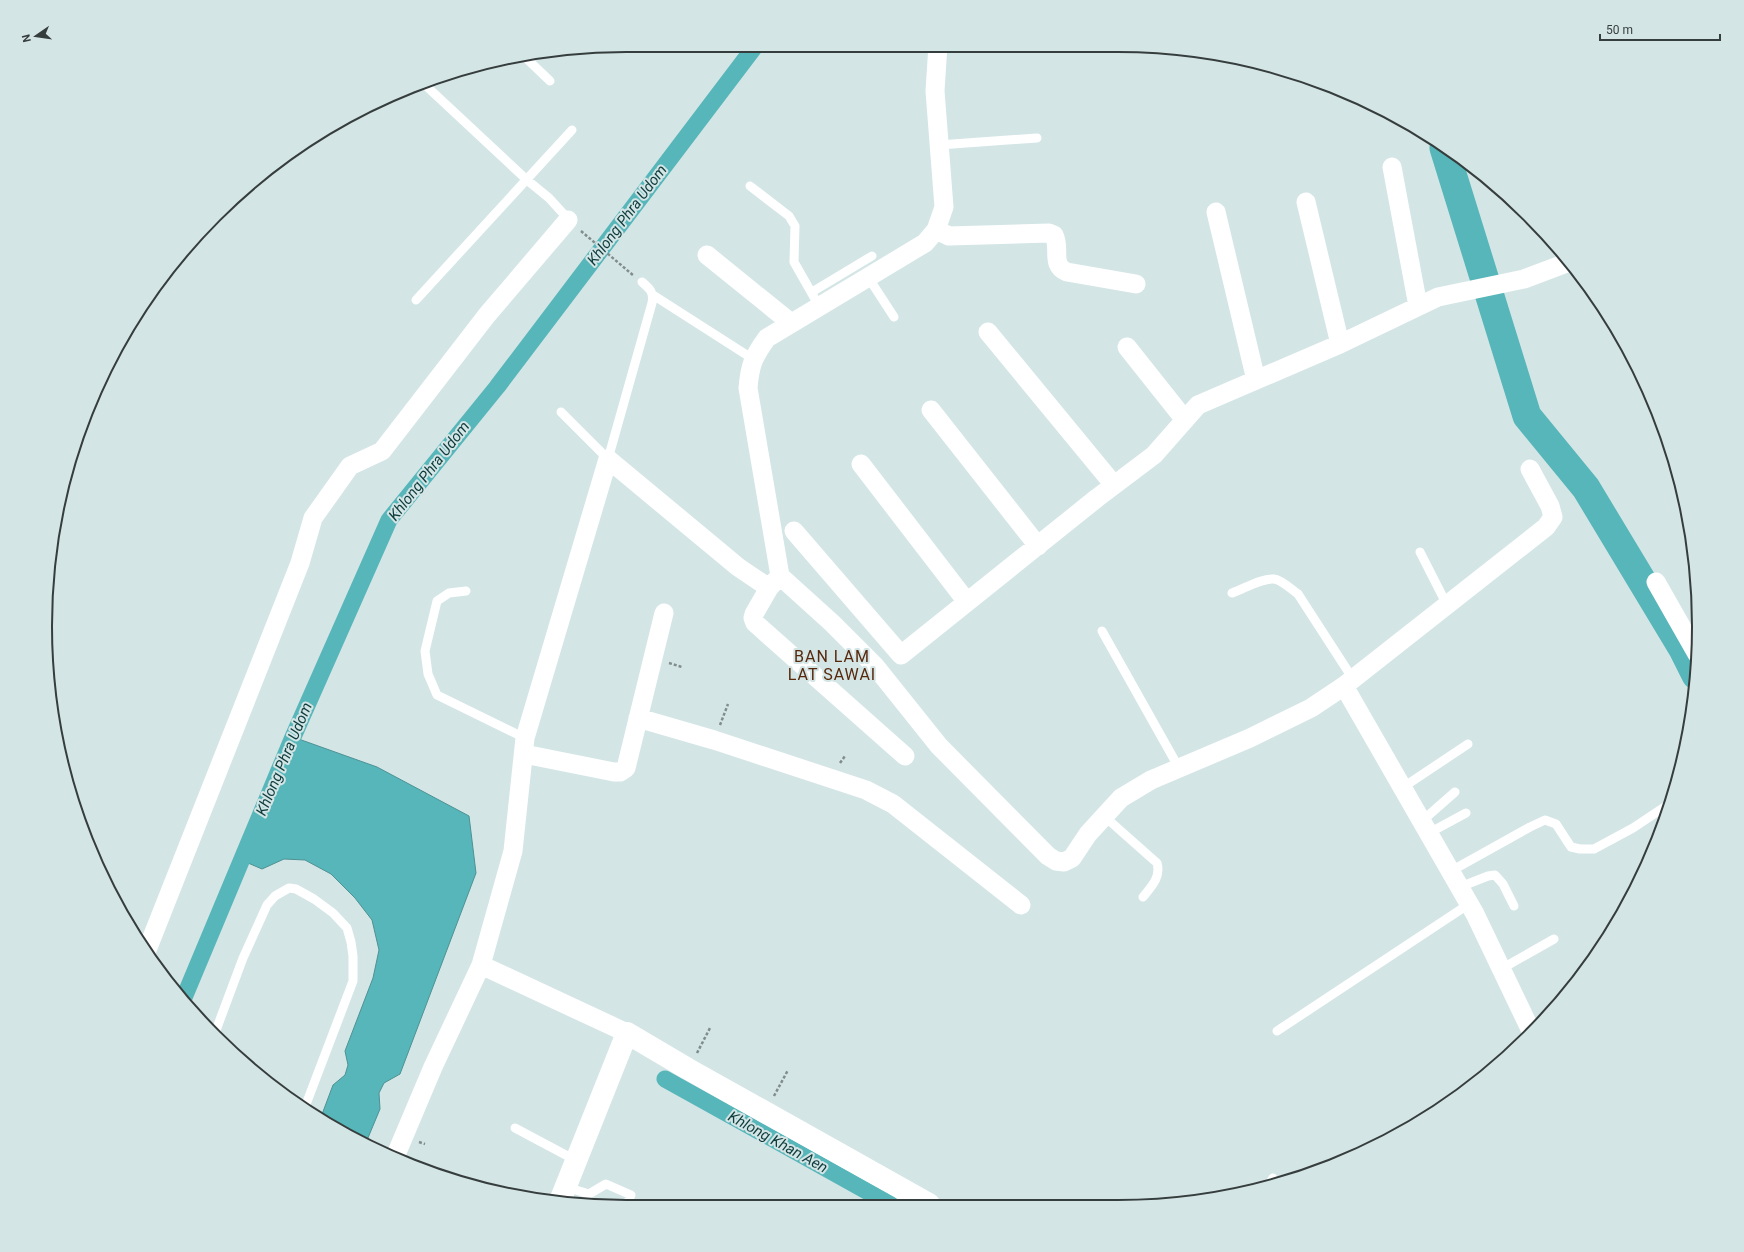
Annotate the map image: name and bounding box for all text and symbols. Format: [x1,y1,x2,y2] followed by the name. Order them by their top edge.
[16,16,56,56] north arrow
[1600,16,1720,42] scale bar
[1606,23,1633,37] text: 50 m
[19,33,34,43] text: N
[583,161,671,269] water label: Khlong Phra Udom
[385,418,473,524] water label: Khlong Phra Udom
[788,647,876,684] district label: BAN LAM LAT SAWAI
[252,700,316,818] water label: Khlong Phra Udom
[725,1107,831,1177] water label: Khlong Khan Aen

